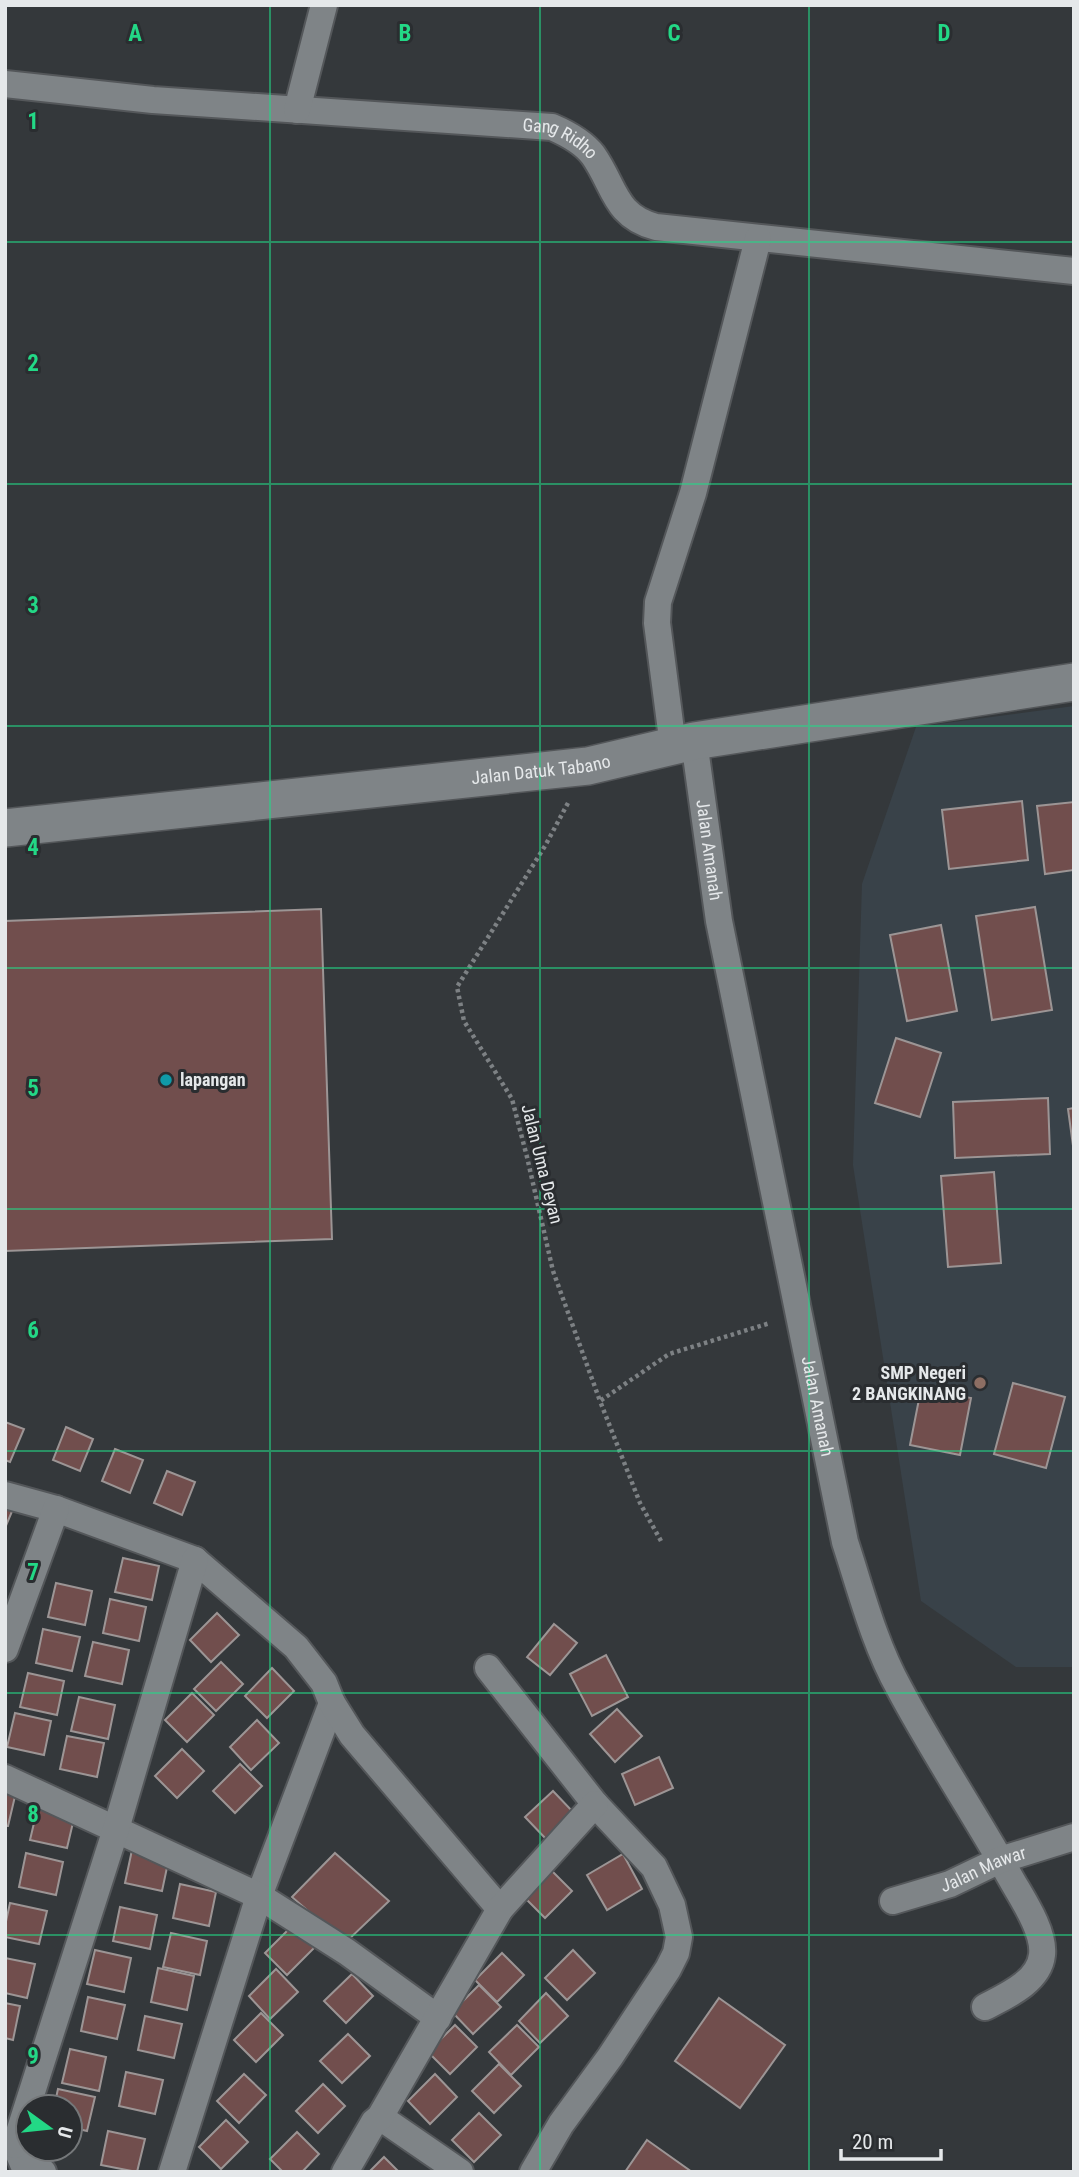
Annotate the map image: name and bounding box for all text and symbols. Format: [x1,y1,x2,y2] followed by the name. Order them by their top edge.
[128,20,142,47] text: A
[399,20,411,47] text: B
[667,20,681,47] text: C
[938,20,951,47] text: D
[27,108,39,135] text: 1
[522,114,603,163] street label: Gang Ridho
[27,350,39,377] text: 2
[27,592,39,619] text: 3
[470,750,612,788] street label: Jalan Datuk Tabano
[692,798,727,902] street label: Jalan Amanah
[27,834,39,861] text: 4
[180,1069,246,1090] place label: lapangan
[158,1072,174,1088] marker: lapangan
[27,1075,39,1102] text: 5
[517,1102,568,1226] street label: Jalan Uma Deyan
[27,1317,39,1344] text: 6
[798,1354,838,1458] street label: Jalan Amanah
[852,1362,966,1404] place label: SMP Negeri 2 BANGKINANG
[972,1375,988,1391] marker: SMP Negeri 2 BANGKINANG
[27,1559,39,1586] text: 7
[27,1801,39,1828] text: 8
[938,1841,1029,1896] street label: Jalan Mawar
[27,2043,39,2070] text: 9
[14,2093,84,2163] north arrow
[841,2118,941,2162] scale bar
[52,2124,77,2140] text: U
[852,2130,893,2154] text: 20 m

